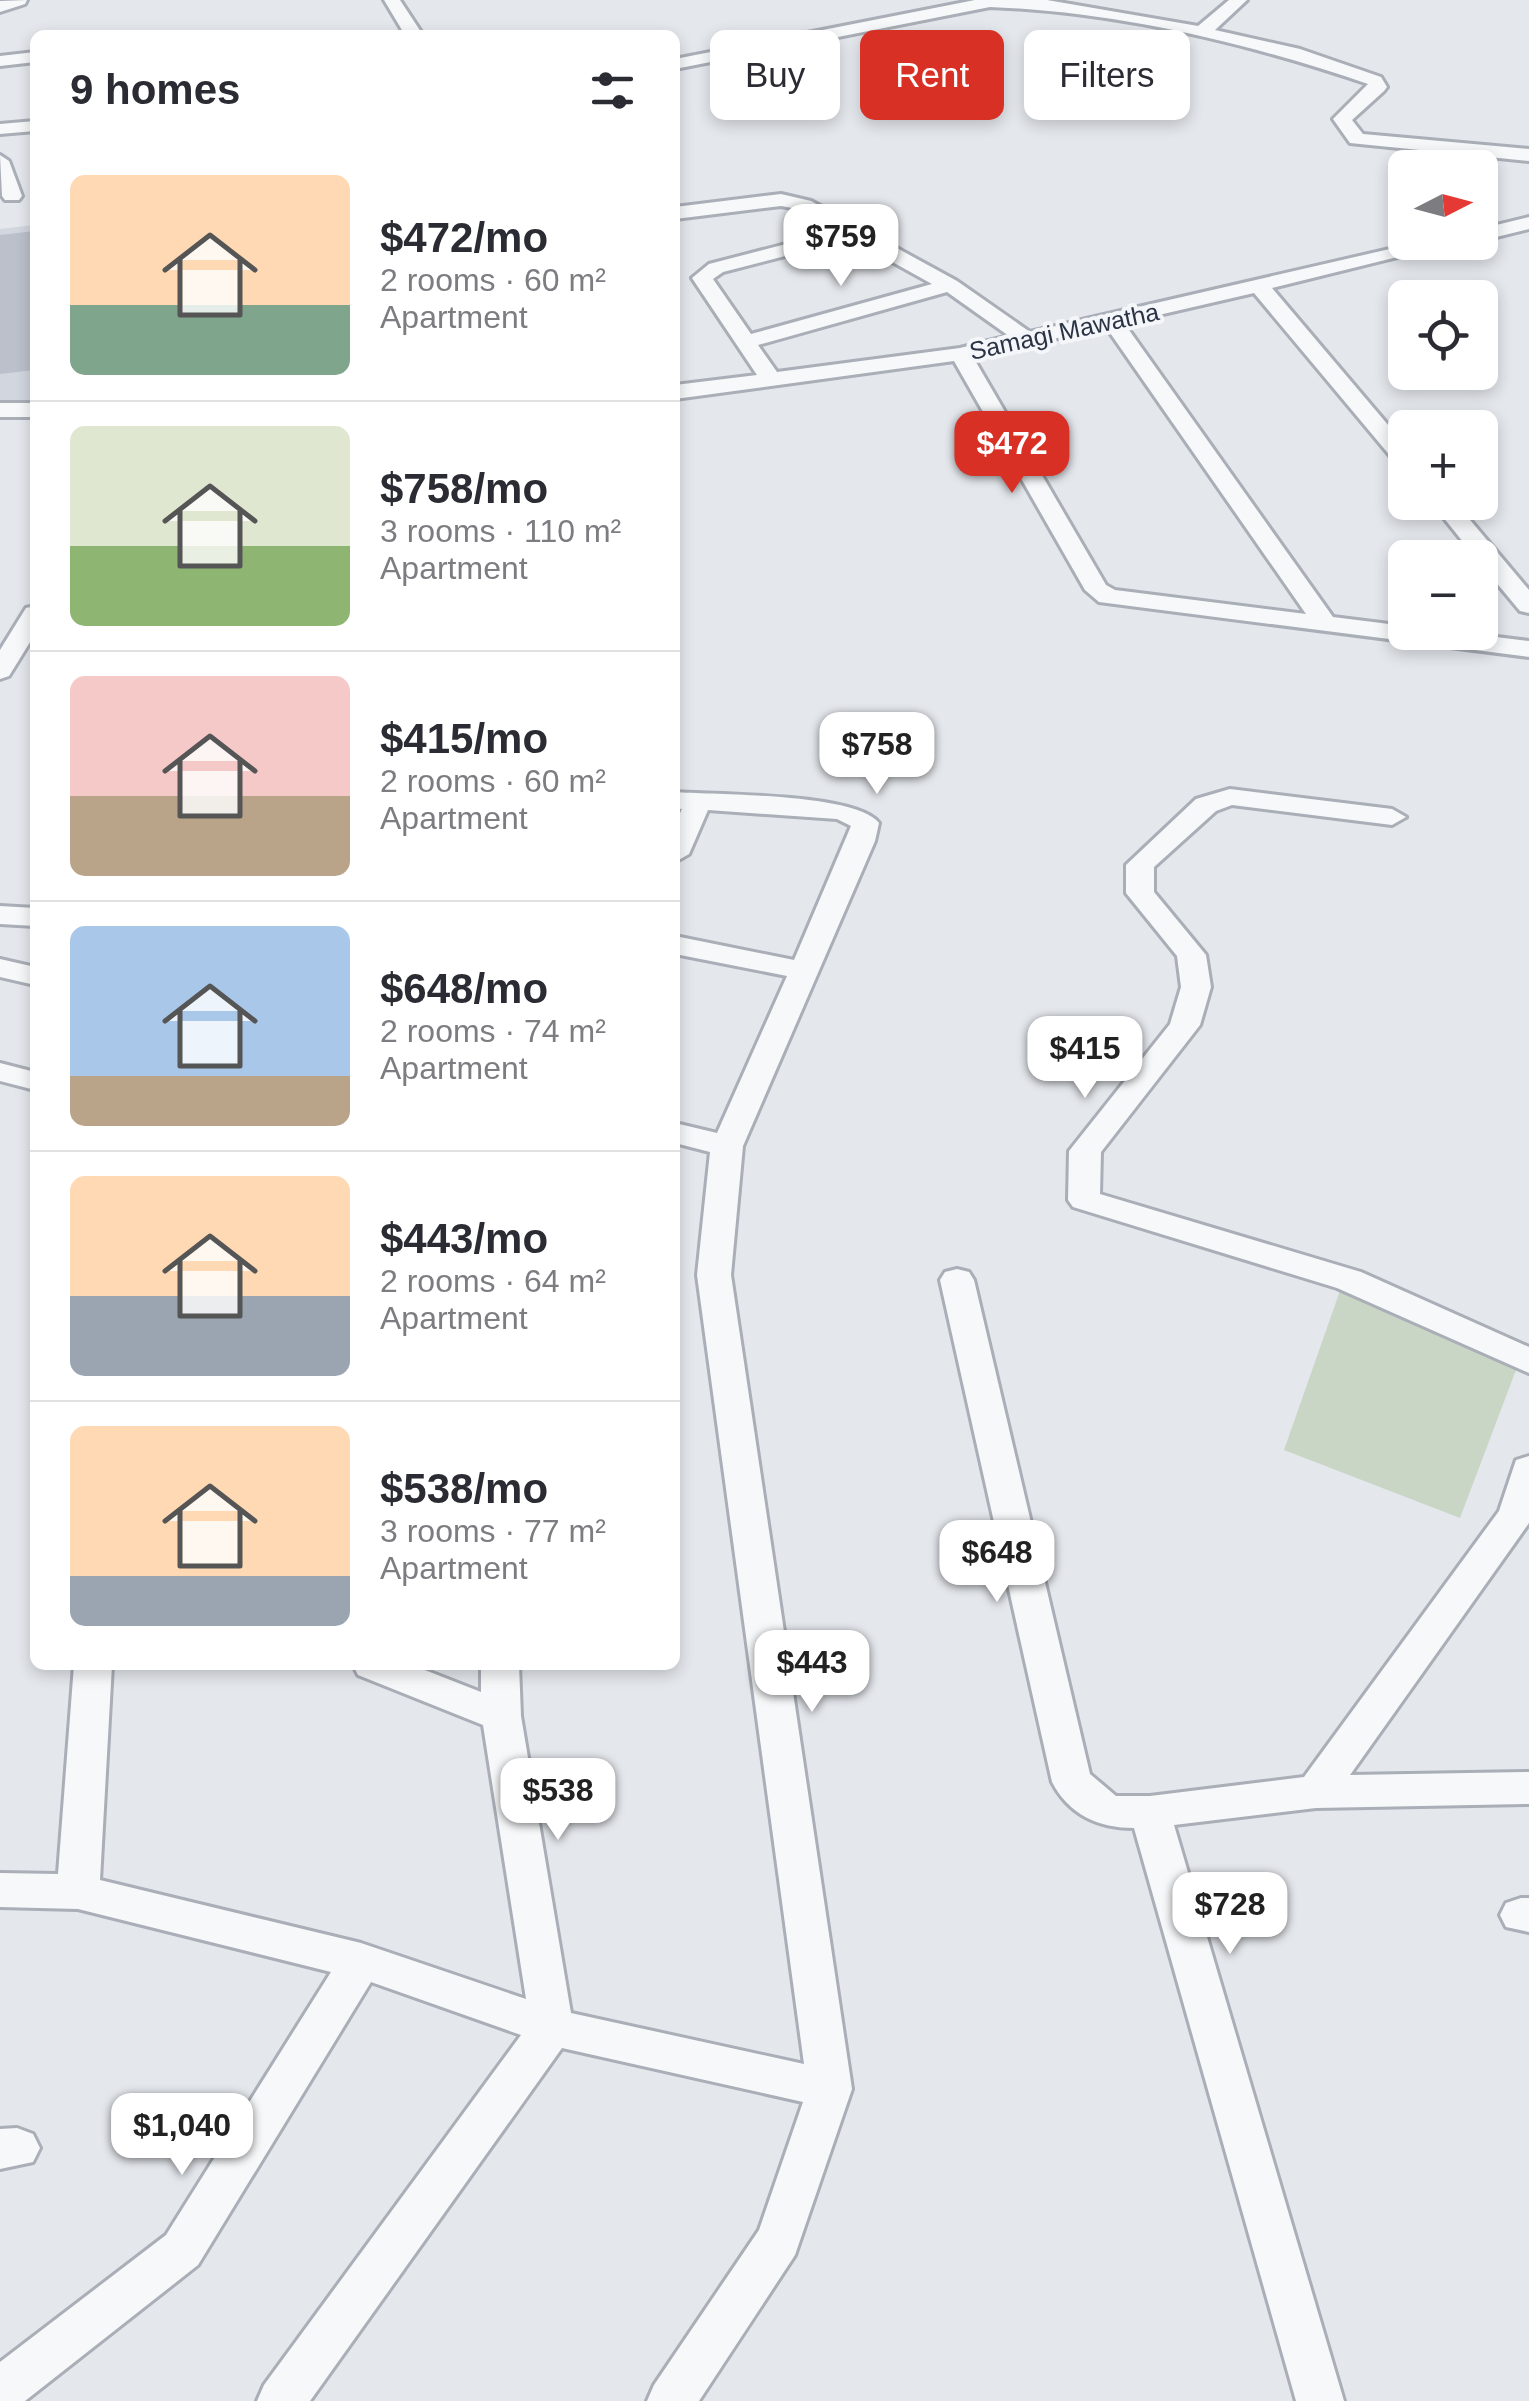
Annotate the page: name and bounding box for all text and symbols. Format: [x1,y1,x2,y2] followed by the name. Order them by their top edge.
[710,30,840,120] chip: Buy
[860,30,1004,120] chip: Rent
[1024,30,1190,120] chip: Filters
[585,63,640,118] icon: filters
[70,66,240,113] text: 9 homes
[1388,150,1498,260] north arrow
[1388,150,1498,650] map controls
[782,204,900,289] pin: $759
[380,214,548,261] text: $472/mo
[150,215,270,335] icon: home
[805,218,877,254] text: $759
[380,262,606,298] text: 2 rooms · 60 m²
[1388,280,1498,390] button: locate
[967,297,1161,365] street label: Samagi Mawatha
[380,299,528,335] text: Apartment
[1388,410,1498,520] button: +
[953,411,1071,496] pin: $472
[976,425,1048,461] text: $472
[380,465,548,512] text: $758/mo
[150,466,270,586] icon: home
[380,513,621,549] text: 3 rooms · 110 m²
[1388,540,1498,650] button: −
[380,550,528,586] text: Apartment
[818,712,936,797] pin: $758
[380,715,548,762] text: $415/mo
[150,716,270,836] icon: home
[841,726,913,762] text: $758
[380,763,606,799] text: 2 rooms · 60 m²
[380,800,528,836] text: Apartment
[380,965,548,1012] text: $648/mo
[150,966,270,1086] icon: home
[380,1013,606,1049] text: 2 rooms · 74 m²
[1026,1016,1144,1101] pin: $415
[1049,1030,1121,1066] text: $415
[380,1050,528,1086] text: Apartment
[380,1215,548,1262] text: $443/mo
[150,1216,270,1336] icon: home
[380,1263,606,1299] text: 2 rooms · 64 m²
[380,1300,528,1336] text: Apartment
[380,1465,548,1512] text: $538/mo
[150,1466,270,1586] icon: home
[380,1513,606,1549] text: 3 rooms · 77 m²
[938,1520,1056,1605] pin: $648
[961,1534,1033,1570] text: $648
[380,1550,528,1586] text: Apartment
[753,1630,871,1715] pin: $443
[776,1644,848,1680] text: $443
[499,1758,617,1843] pin: $538
[522,1772,594,1808] text: $538
[1171,1872,1289,1957] pin: $728
[1194,1886,1266,1922] text: $728
[101,2093,263,2178] pin: $1,040
[133,2107,231,2143] text: $1,040

